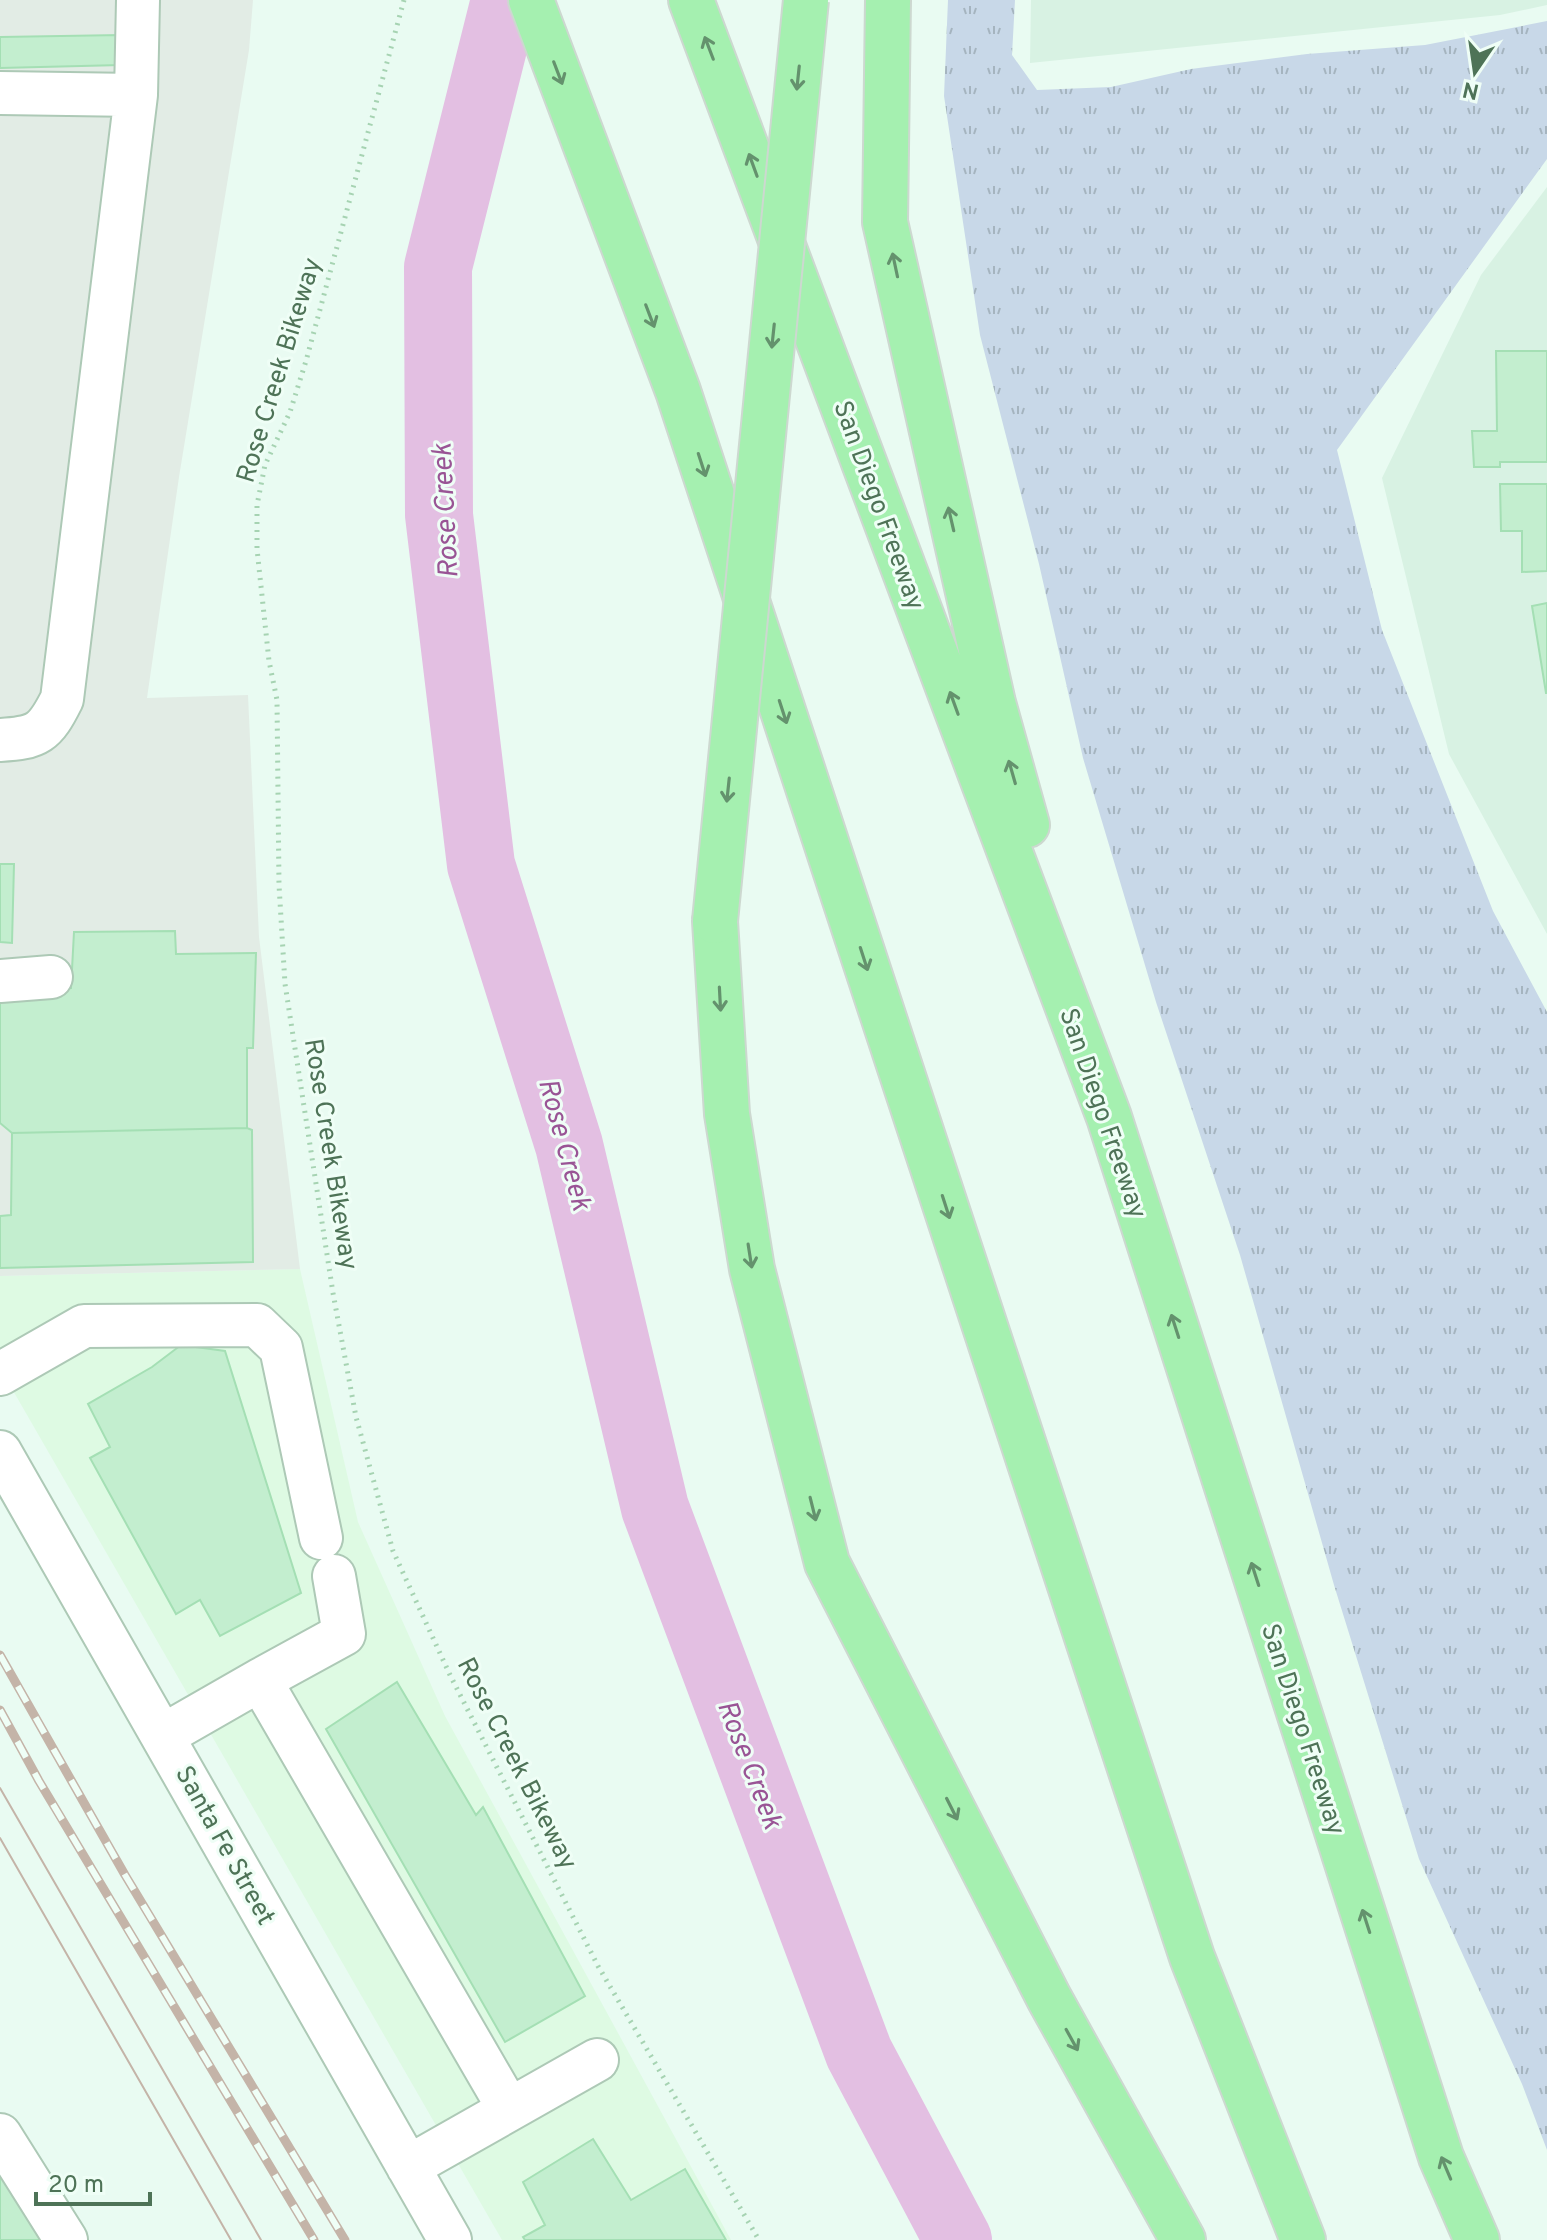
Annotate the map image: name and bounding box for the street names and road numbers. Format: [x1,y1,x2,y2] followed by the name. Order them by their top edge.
[230,254,330,487] street label: Rose Creek Bikeway
[824,397,931,615] street label: San Diego Freeway
[1050,1004,1153,1223] street label: San Diego Freeway
[295,1036,364,1272] street label: Rose Creek Bikeway
[1252,1620,1351,1840] street label: San Diego Freeway
[448,1653,584,1876] street label: Rose Creek Bikeway
[166,1761,281,1932] street label: Santa Fe Street

